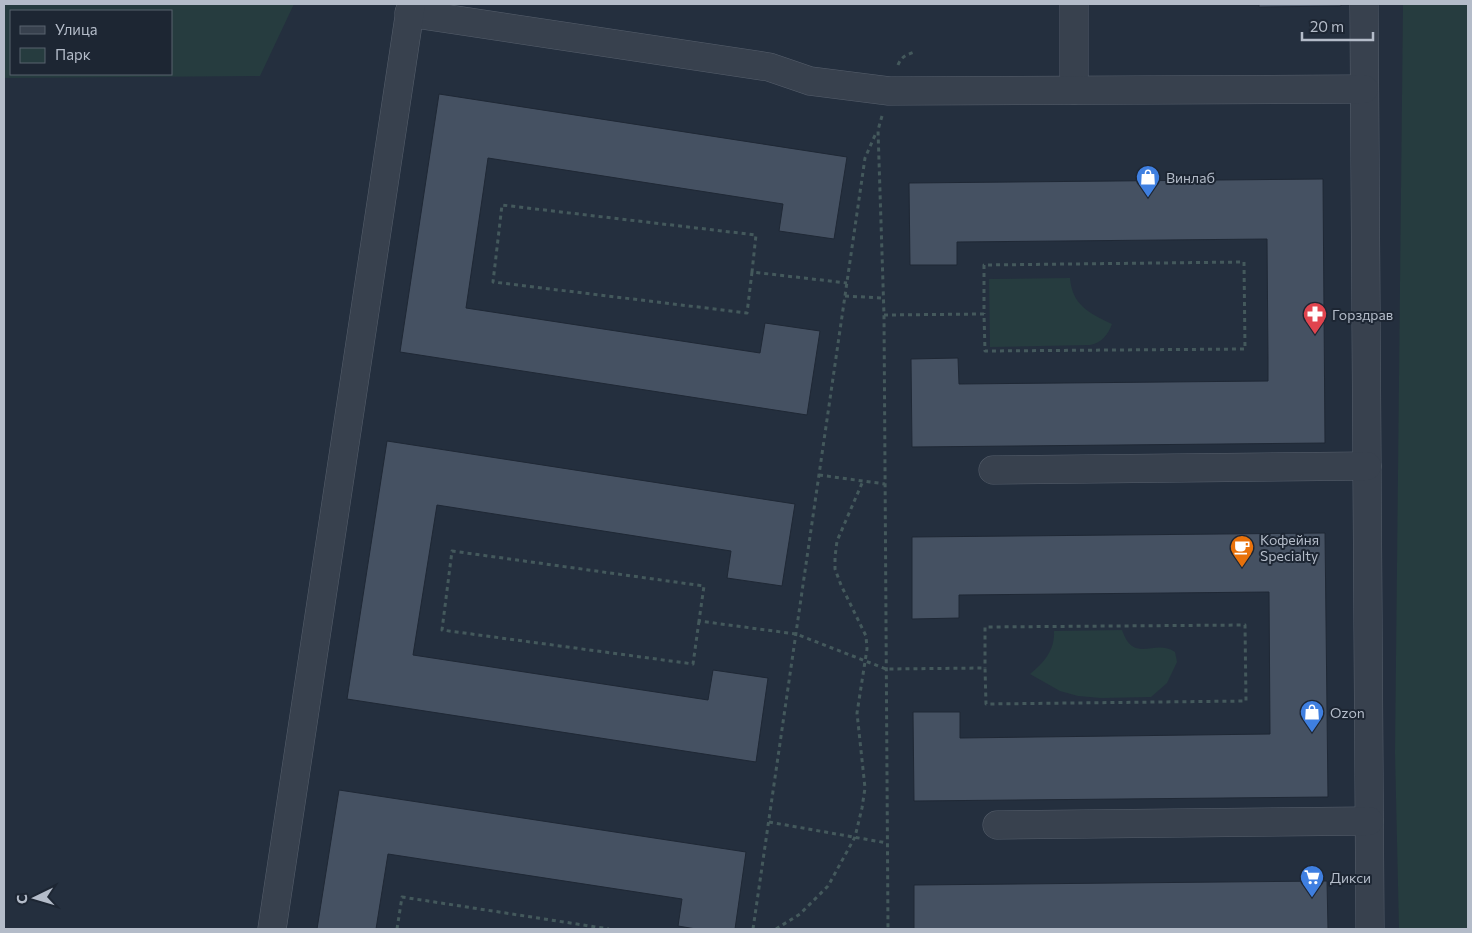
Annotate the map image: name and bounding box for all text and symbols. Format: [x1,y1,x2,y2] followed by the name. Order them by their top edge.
[10,10,172,75] legend
[1302,10,1373,42] scale bar
[1310,17,1344,35] text: 20 m
[55,20,97,38] text: Улица
[55,45,91,63] text: Парк
[1135,164,1161,198] shop icon: Винлаб
[1166,169,1215,186] place label: Винлаб
[1302,301,1328,335] pharmacy icon: Горздрав
[1332,306,1393,323] place label: Горздрав
[1260,531,1319,564] place label: Кофейня Specialty
[1229,534,1255,568] cafe icon: Кофейня Specialty
[1299,699,1325,733] shop icon: Ozon
[1330,704,1365,721] place label: Ozon
[1299,864,1325,898] supermarket icon: Дикси
[1330,869,1371,886] place label: Дикси
[10,873,60,923] north arrow
[13,894,30,905] text: С

